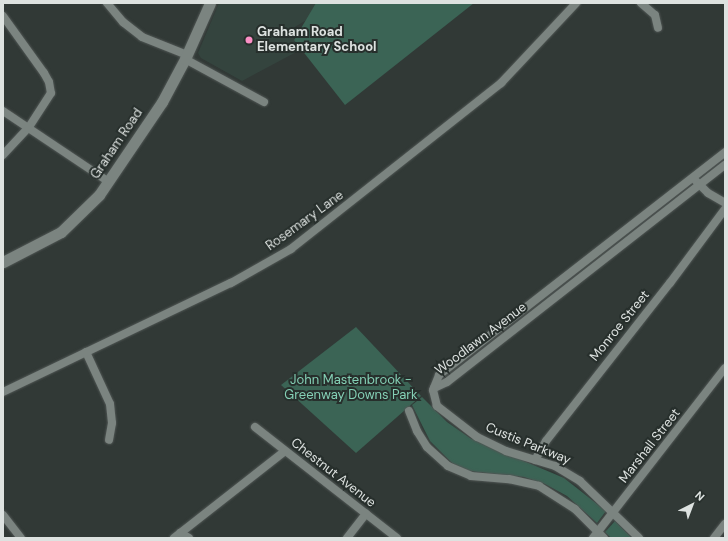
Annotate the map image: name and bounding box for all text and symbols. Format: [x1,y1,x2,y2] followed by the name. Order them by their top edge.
[257,25,377,56] place label: Graham Road Elementary School
[244,35,254,45] marker: Graham Road Elementary School
[88,106,146,182] street label: Graham Road
[263,188,347,254] street label: Rosemary Lane
[587,288,653,364] street label: Monroe Street
[432,300,530,378] street label: Woodlawn Avenue
[284,373,418,404] park label: John Mastenbrook - Greenway Downs Park
[616,406,684,486] street label: Marshall Street
[483,420,573,468] street label: Custis Parkway
[288,435,378,511] street label: Chestnut Avenue
[672,485,712,525] north arrow
[692,488,708,504] text: N

